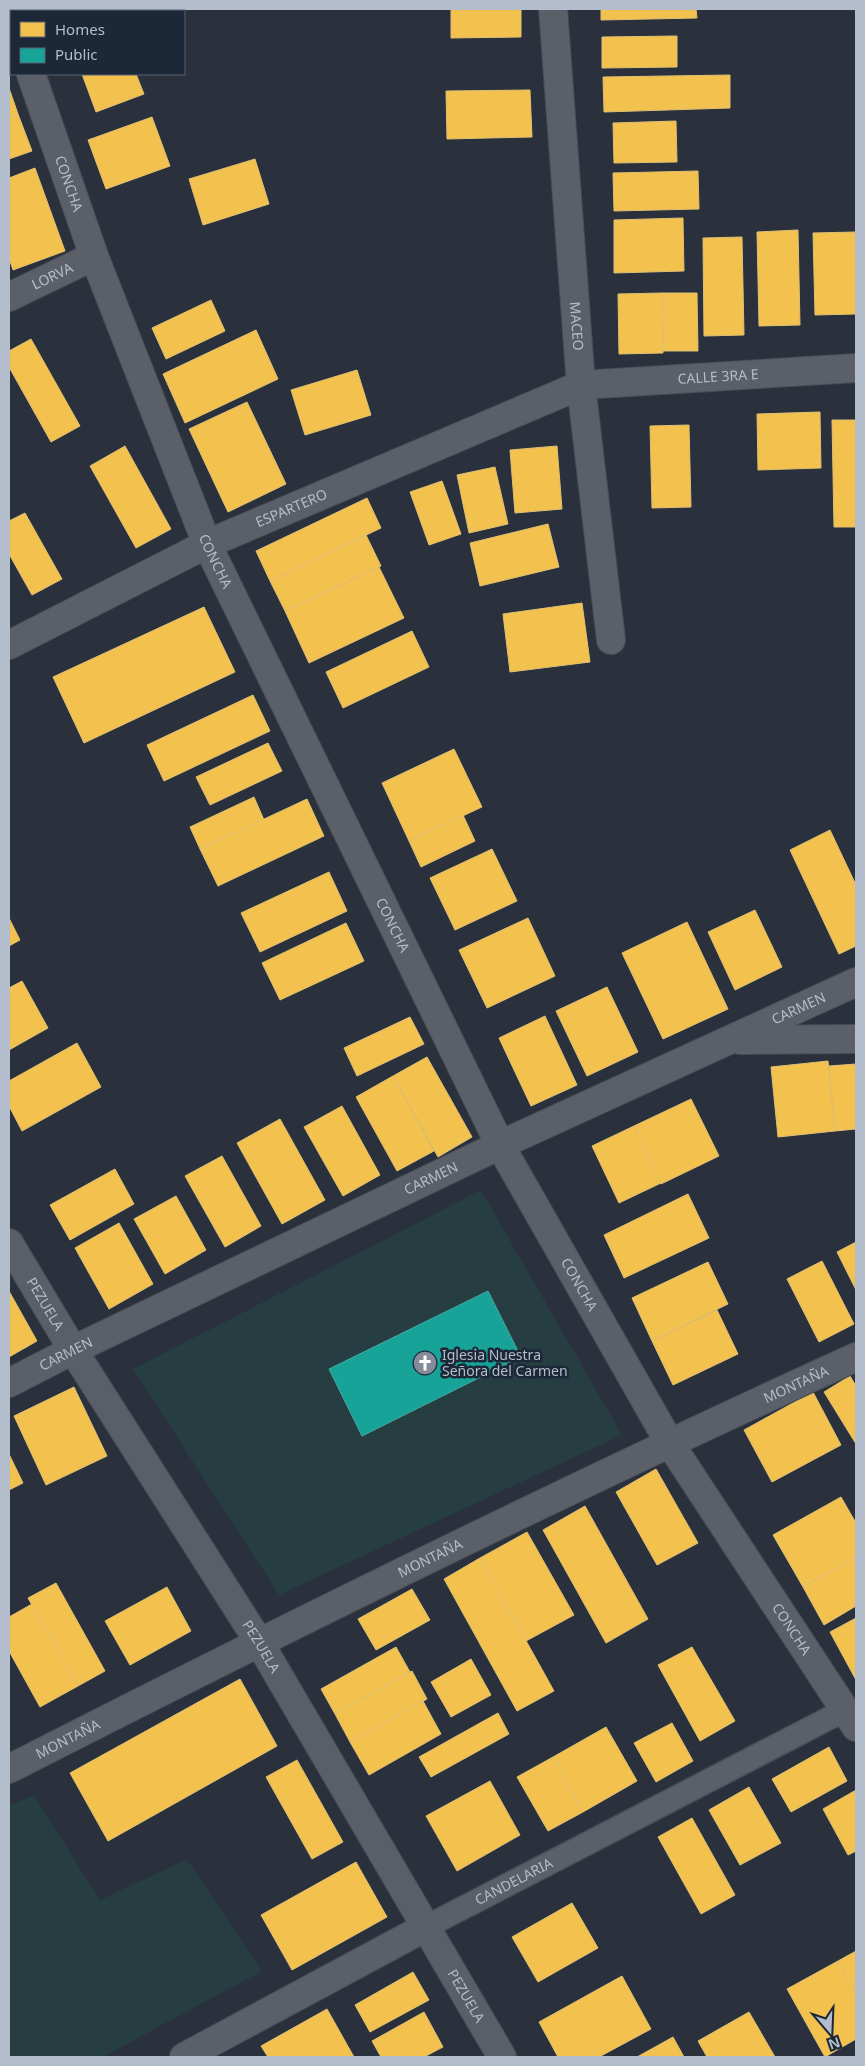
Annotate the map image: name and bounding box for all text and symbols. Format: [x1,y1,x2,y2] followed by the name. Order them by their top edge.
[10,10,185,75] legend
[55,19,105,39] text: Homes
[55,44,98,64] text: Public
[51,153,88,214] street label: CONCHA
[28,258,76,294] street label: LORVA
[566,301,588,351] street label: MACEO
[677,364,759,388] street label: CALLE 3RA E
[252,484,330,531] street label: ESPARTERO
[195,531,237,591] street label: CONCHA
[372,895,415,955] street label: CONCHA
[768,987,828,1029] street label: CARMEN
[401,1157,461,1199] street label: CARMEN
[557,1254,602,1314] street label: CONCHA
[23,1274,69,1334] street label: PEZUELA
[36,1332,96,1375] street label: CARMEN
[442,1345,568,1380] place label: Iglesia Nuestra Señora del Carmen
[412,1350,438,1376] church icon: Iglesia Nuestra Señora del Carmen
[760,1361,831,1407] street label: MONTAÑA
[395,1534,465,1582] street label: MONTAÑA
[768,1599,816,1658] street label: CONCHA
[238,1616,285,1676] street label: PEZUELA
[32,1714,103,1763] street label: MONTAÑA
[471,1853,556,1909] street label: CANDELARIA
[444,1966,490,2026] street label: PEZUELA
[805,2006,855,2056] north arrow
[826,2033,843,2055] text: N

